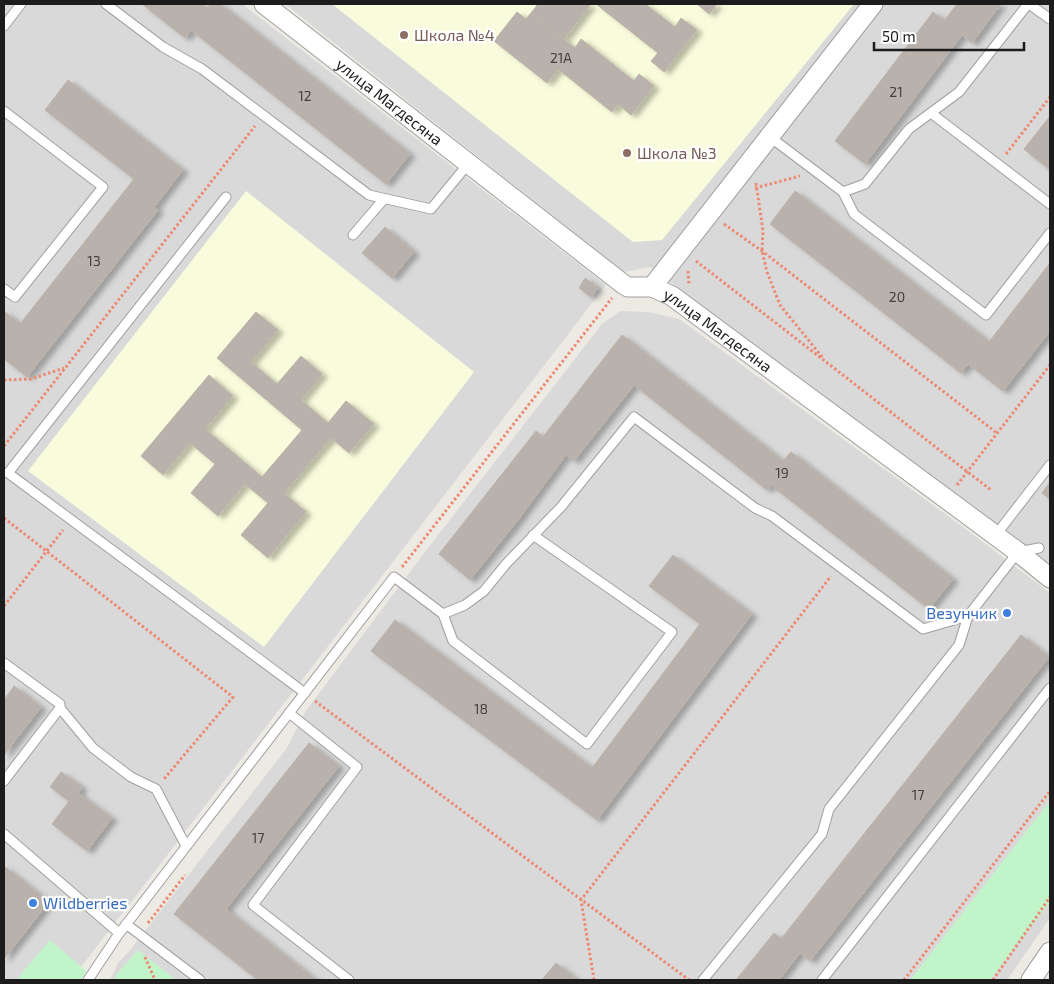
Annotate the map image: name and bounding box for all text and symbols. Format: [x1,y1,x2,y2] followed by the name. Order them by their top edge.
[874,20,1024,52] scale bar
[414,25,495,44] place label: Школа №4
[882,27,916,45] text: 50 m
[398,29,410,41] marker: Школа №4
[550,49,572,66] house number: 21А
[332,54,447,149] street label: улица Магдесяна
[889,83,903,100] house number: 21
[298,87,312,104] house number: 12
[637,143,717,162] place label: Школа №3
[621,147,633,159] marker: Школа №3
[87,252,101,269] house number: 13
[661,284,776,376] street label: улица Магдесяна
[889,288,905,305] house number: 20
[775,464,789,481] house number: 19
[926,603,997,623] place label: Везунчик
[1001,607,1013,619] marker: Везунчик
[474,700,488,717] house number: 18
[912,786,924,803] house number: 17
[252,829,264,846] house number: 17
[43,893,127,912] place label: Wildberries
[27,897,39,909] marker: Wildberries

